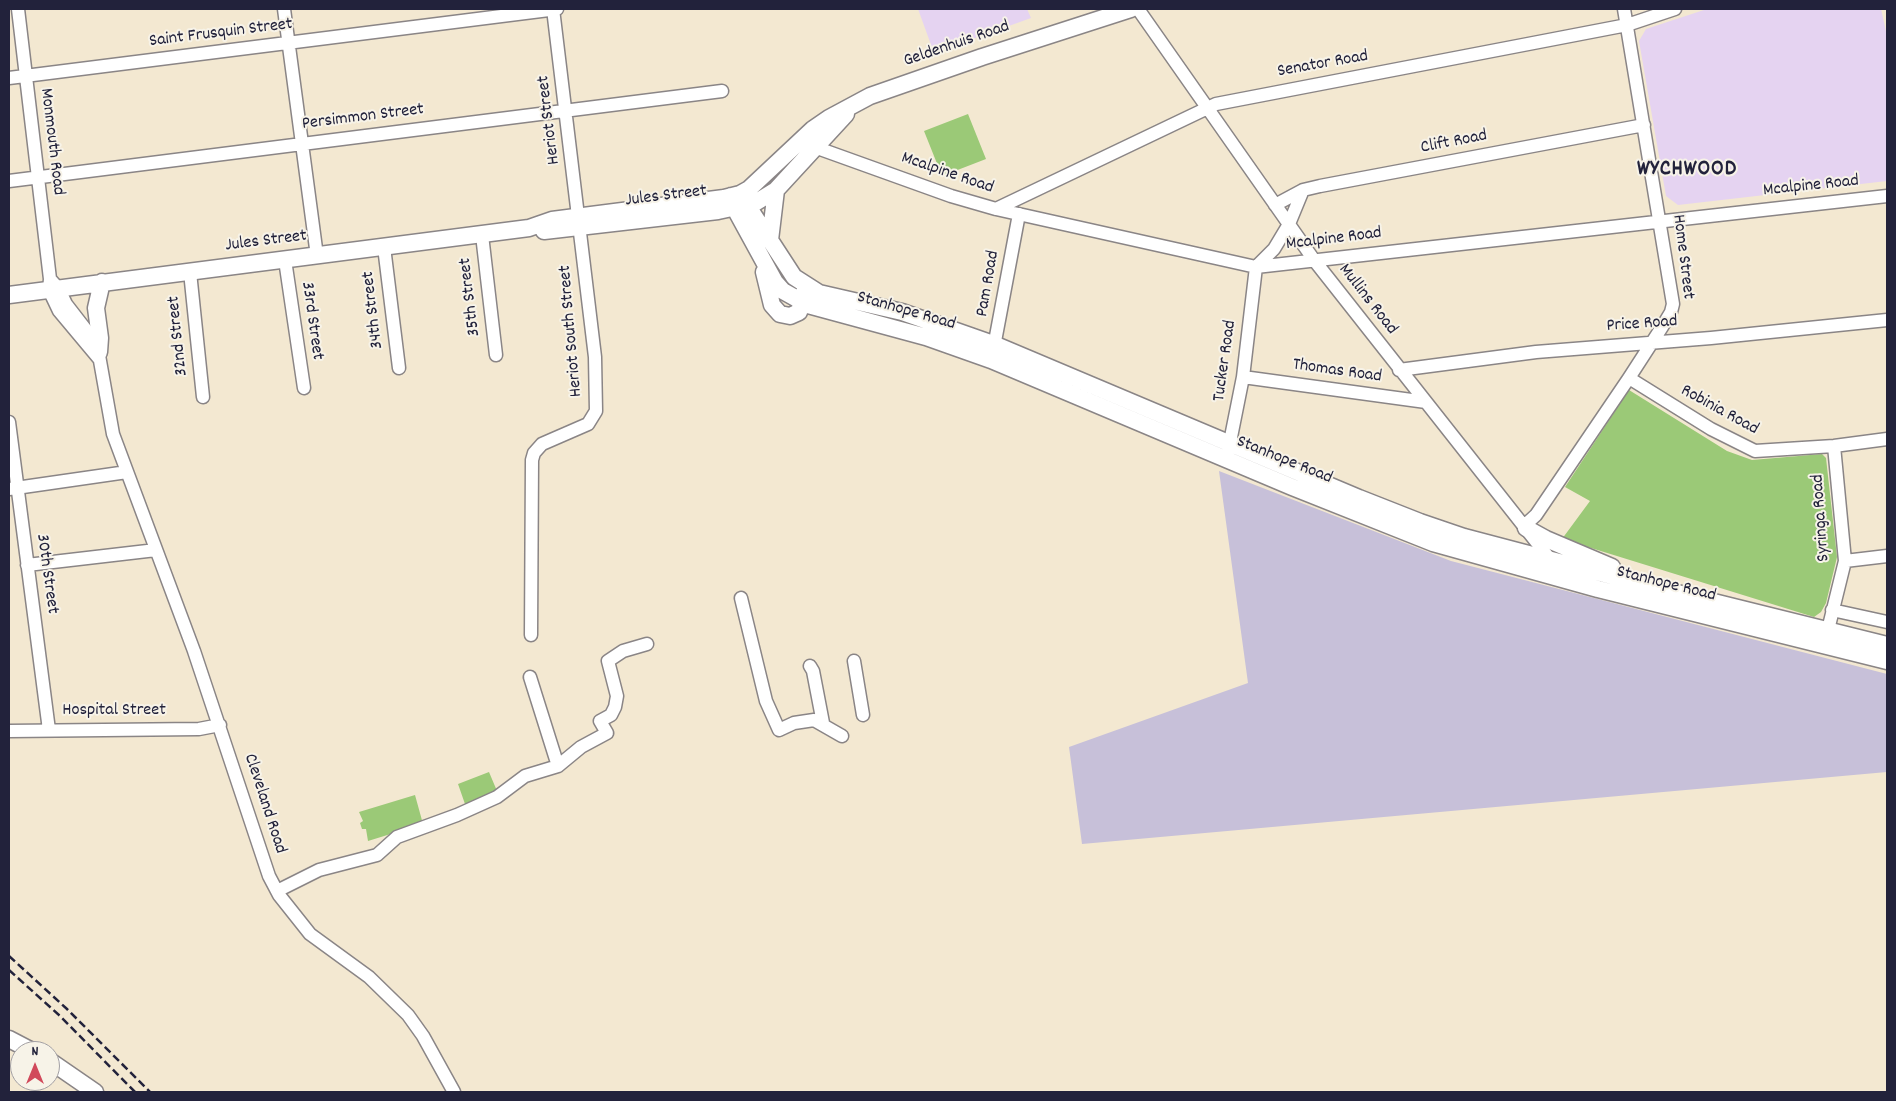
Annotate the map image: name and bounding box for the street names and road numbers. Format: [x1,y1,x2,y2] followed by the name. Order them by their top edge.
[148,15,294,53] street label: Saint Frusquin Street
[901,17,1013,73] street label: Geldenhuis Road
[1276,46,1370,84] street label: Senator Road
[534,74,566,166] street label: Heriot Street
[34,87,68,197] street label: Monmouth Road
[301,100,425,136] street label: Persimmon Street
[1419,126,1489,160] street label: Clift Road
[898,148,996,200] street label: Mcalpine Road
[1762,171,1860,203] street label: Mcalpine Road
[624,181,708,213] street label: Jules Street
[1666,213,1698,301] street label: Home Street
[1285,223,1383,257] street label: Mcalpine Road
[224,226,308,258] street label: Jules Street
[973,249,1005,319] street label: Pam Road
[455,256,487,338] street label: 35th Street
[1333,260,1401,340] street label: Mullins Road
[555,264,589,398] street label: Heriot South Street
[359,270,389,350] street label: 34th Street
[295,280,327,362] street label: 33rd Street
[854,288,958,336] street label: Stanhope Road
[164,295,194,377] street label: 32nd Street
[1606,312,1678,338] street label: Price Road
[1210,319,1242,403] street label: Tucker Road
[1291,355,1383,389] street label: Thomas Road
[1676,381,1762,441] street label: Robinia Road
[1233,432,1335,490] street label: Stanhope Road
[1808,474,1836,562] street label: Syringa Road
[30,533,62,615] street label: 30th Street
[1614,562,1718,608] street label: Stanhope Road
[62,701,166,723] street label: Hospital Street
[238,751,290,857] street label: Cleveland Road

